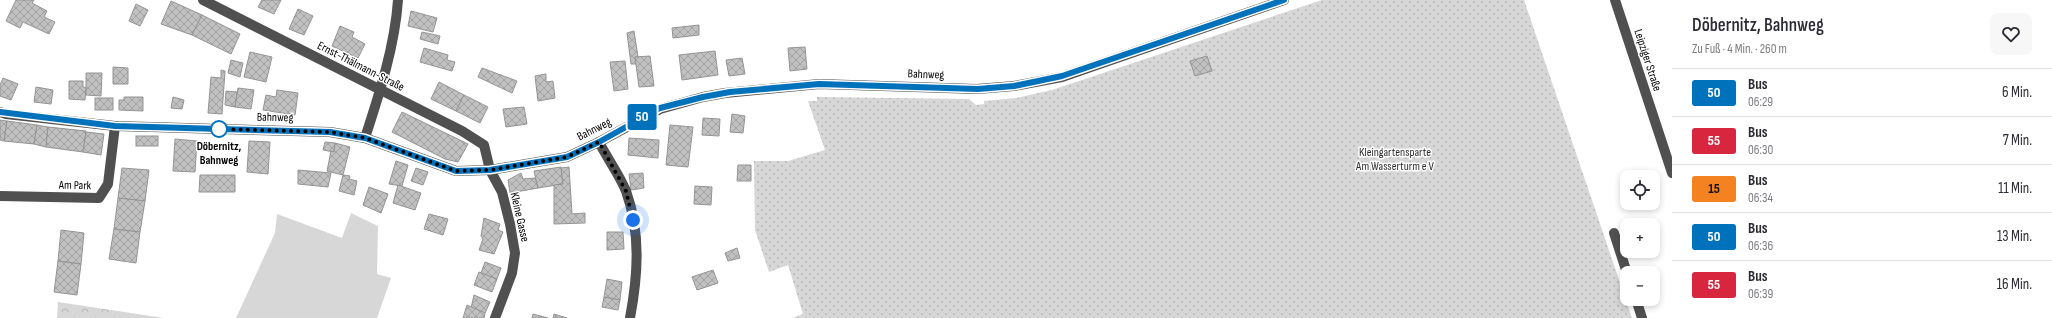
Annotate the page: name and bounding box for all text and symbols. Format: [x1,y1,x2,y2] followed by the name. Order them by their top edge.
[1990,13,2032,55] button: heart
[1692,14,1824,37] text: Döbernitz, Bahnweg
[1630,27,1665,93] street label: Leipziger Straße
[315,38,407,95] street label: Ernst-Thälmann-Straße
[1692,41,1787,57] text: Zu Fuß · 4 Min. · 260 m
[907,66,945,83] street label: Bahnweg
[1748,75,1767,94] text: Bus
[2002,83,2032,102] text: 6 Min.
[1708,84,1720,101] text: 50
[1748,94,1773,110] text: 06:29
[624,104,660,130] line badge: 50
[636,108,648,125] text: 50
[257,110,294,125] street label: Bahnweg
[575,114,614,144] street label: Bahnweg
[210,120,228,138] marker: Döbernitz, Bahnweg
[1748,123,1767,142] text: Bus
[2003,131,2032,150] text: 7 Min.
[1708,132,1720,149] text: 55
[197,139,242,168] place label: Döbernitz, Bahnweg
[1748,142,1773,158] text: 06:30
[1355,145,1435,174] park label: Kleingartensparte Am Wasserturm e V
[1620,170,1660,306] map controls
[1620,170,1660,210] button: locate
[1748,171,1767,190] text: Bus
[58,178,92,193] street label: Am Park
[1998,179,2032,198] text: 11 Min.
[1708,180,1720,197] text: 15
[1748,190,1773,206] text: 06:34
[507,191,533,244] street label: Kleine Gasse
[623,210,643,230] your location
[1620,218,1660,258] button: +
[1748,219,1767,238] text: Bus
[1997,227,2032,246] text: 13 Min.
[1708,228,1720,245] text: 50
[1748,238,1773,254] text: 06:36
[1620,266,1660,306] button: −
[1748,267,1767,286] text: Bus
[1997,275,2032,294] text: 16 Min.
[1708,276,1720,293] text: 55
[1748,286,1773,302] text: 06:39

